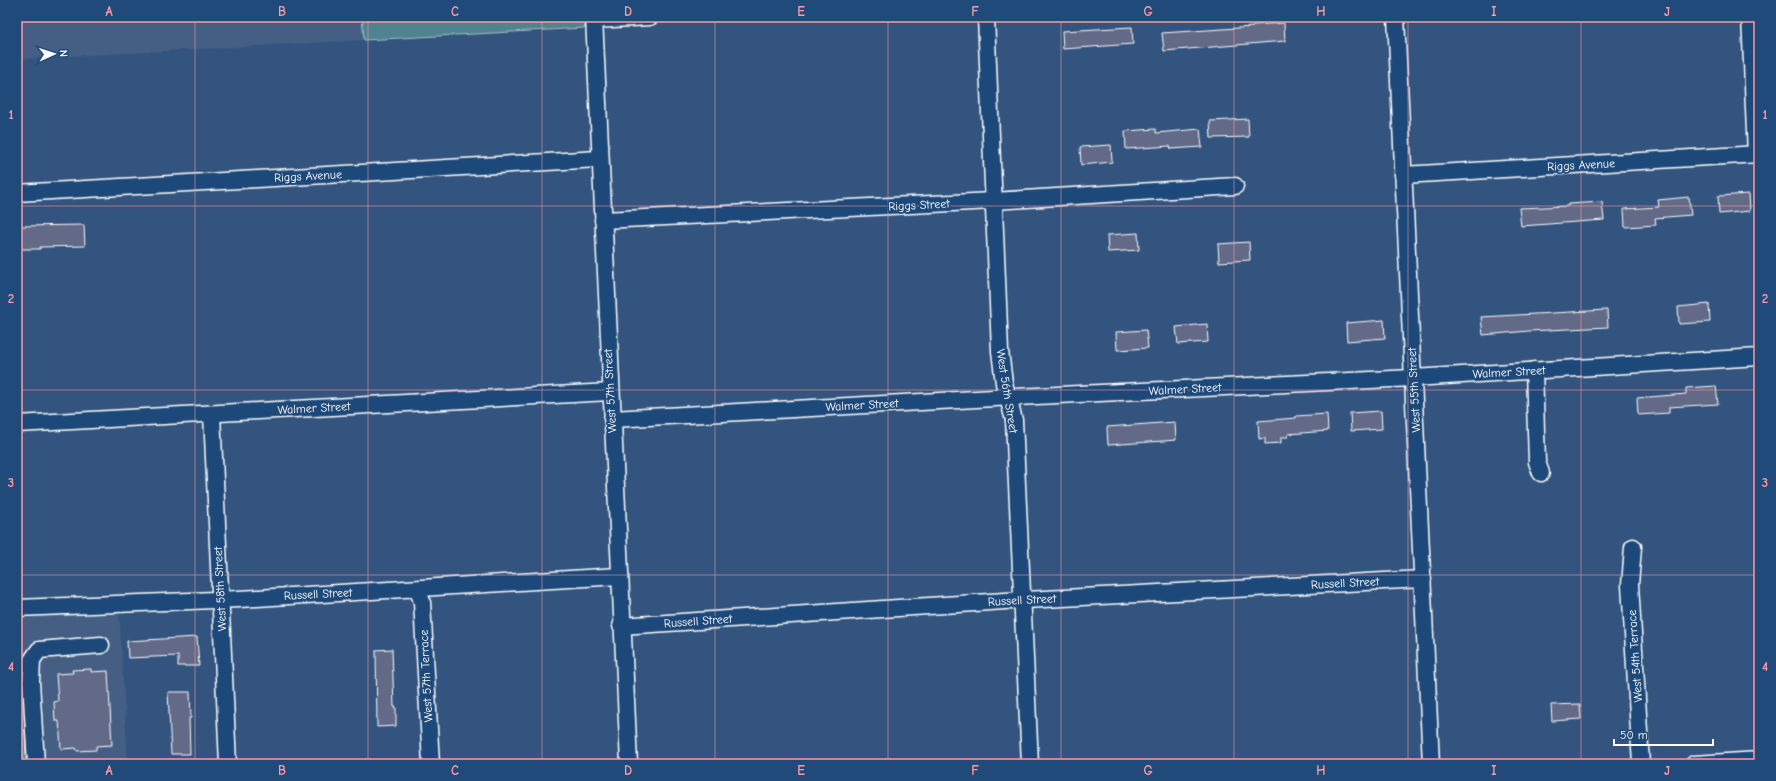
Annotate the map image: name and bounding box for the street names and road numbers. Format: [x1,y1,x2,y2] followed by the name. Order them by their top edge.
[1547,156,1615,174] street label: Riggs Avenue
[274,167,342,185] street label: Riggs Avenue
[888,196,951,214] street label: Riggs Street
[1405,347,1423,433] street label: West 55th Street
[601,348,619,433] street label: West 57th Street
[993,348,1021,435] street label: West 56th Street
[1472,363,1546,381] street label: Walmer Street
[1148,380,1222,398] street label: Walmer Street
[825,396,899,414] street label: Walmer Street
[277,399,351,417] street label: Walmer Street
[211,546,229,632] street label: West 58th Street
[1310,574,1380,592] street label: Russell Street
[283,585,353,603] street label: Russell Street
[987,591,1057,609] street label: Russell Street
[1625,609,1645,703] street label: West 54th Terrace
[663,612,733,630] street label: Russell Street
[417,629,435,723] street label: West 57th Terrace

